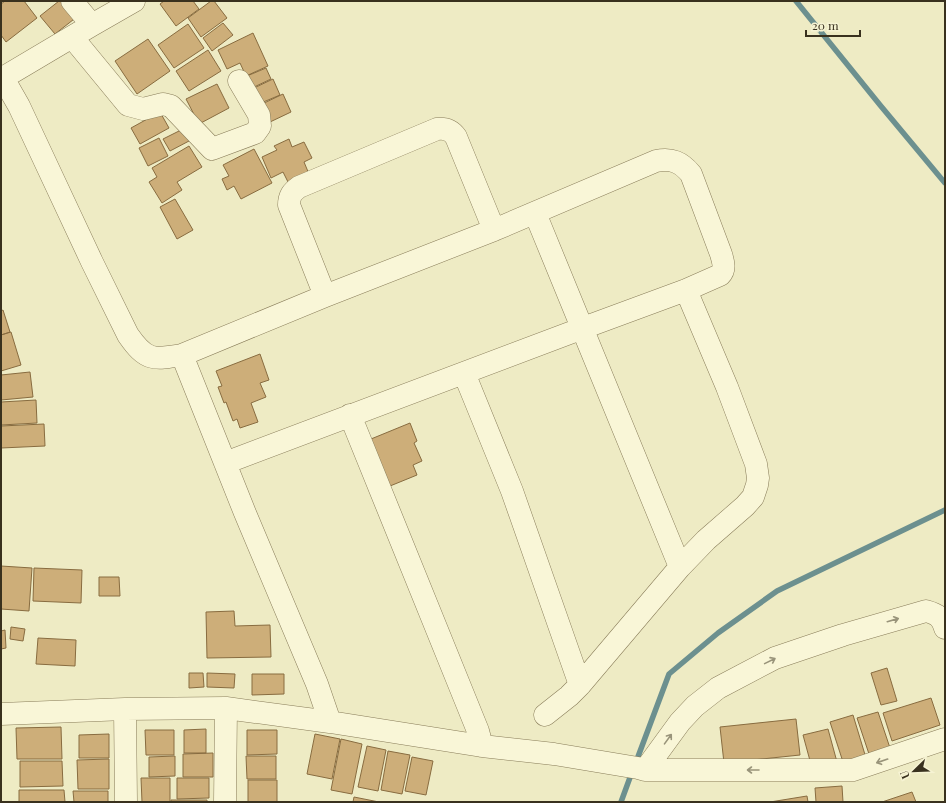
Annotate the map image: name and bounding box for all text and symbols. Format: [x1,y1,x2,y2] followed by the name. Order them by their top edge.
[806,12,860,38] scale bar
[812,17,839,33] text: 20 m
[886,616,899,623] one-way arrow
[764,657,776,664] one-way arrow
[664,733,672,744] one-way arrow
[894,751,934,791] north arrow
[876,757,888,765] one-way arrow
[747,766,760,774] one-way arrow
[896,768,913,782] text: U

